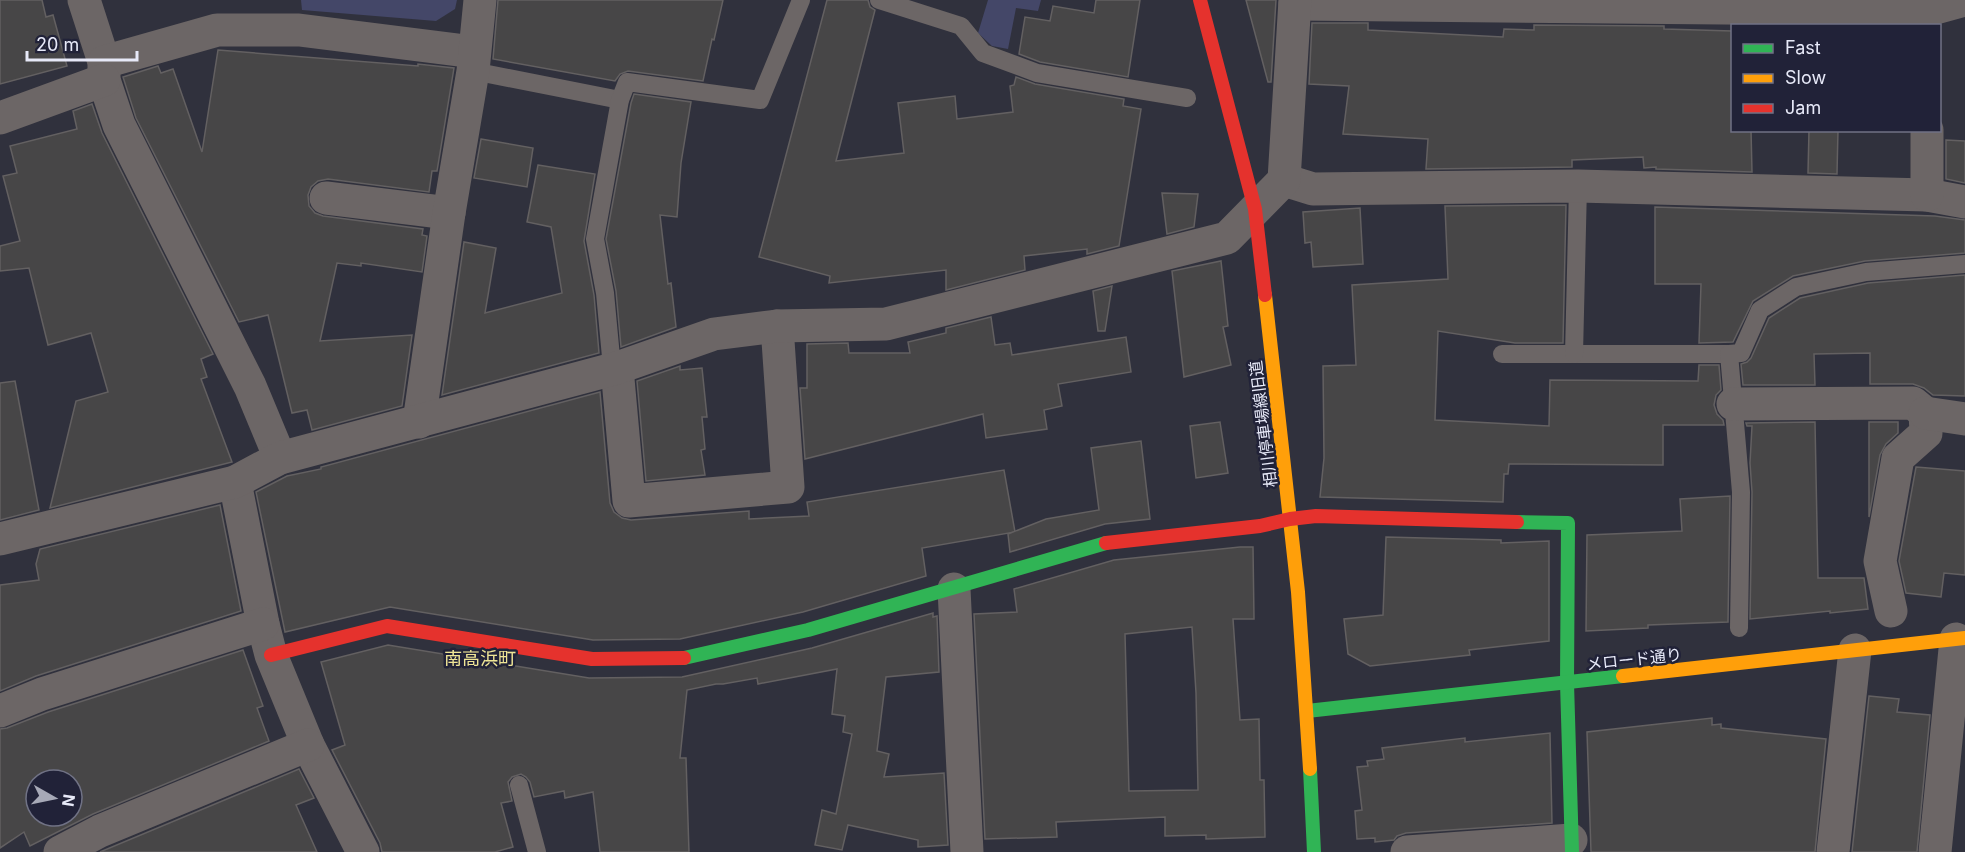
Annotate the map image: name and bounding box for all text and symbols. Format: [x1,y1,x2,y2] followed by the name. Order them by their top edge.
[27,24,136,62] scale bar
[1731,24,1941,132] legend
[36,34,79,55] text: 20 m
[1785,37,1821,58] text: Fast
[1785,67,1826,88] text: Slow
[1785,97,1821,118] text: Jam
[1245,359,1281,489] street label: 相川停車場線旧道
[1585,644,1683,674] street label: メロード通り
[444,648,516,669] district label: 南高浜町
[24,768,84,828] north arrow
[58,793,80,808] text: N

